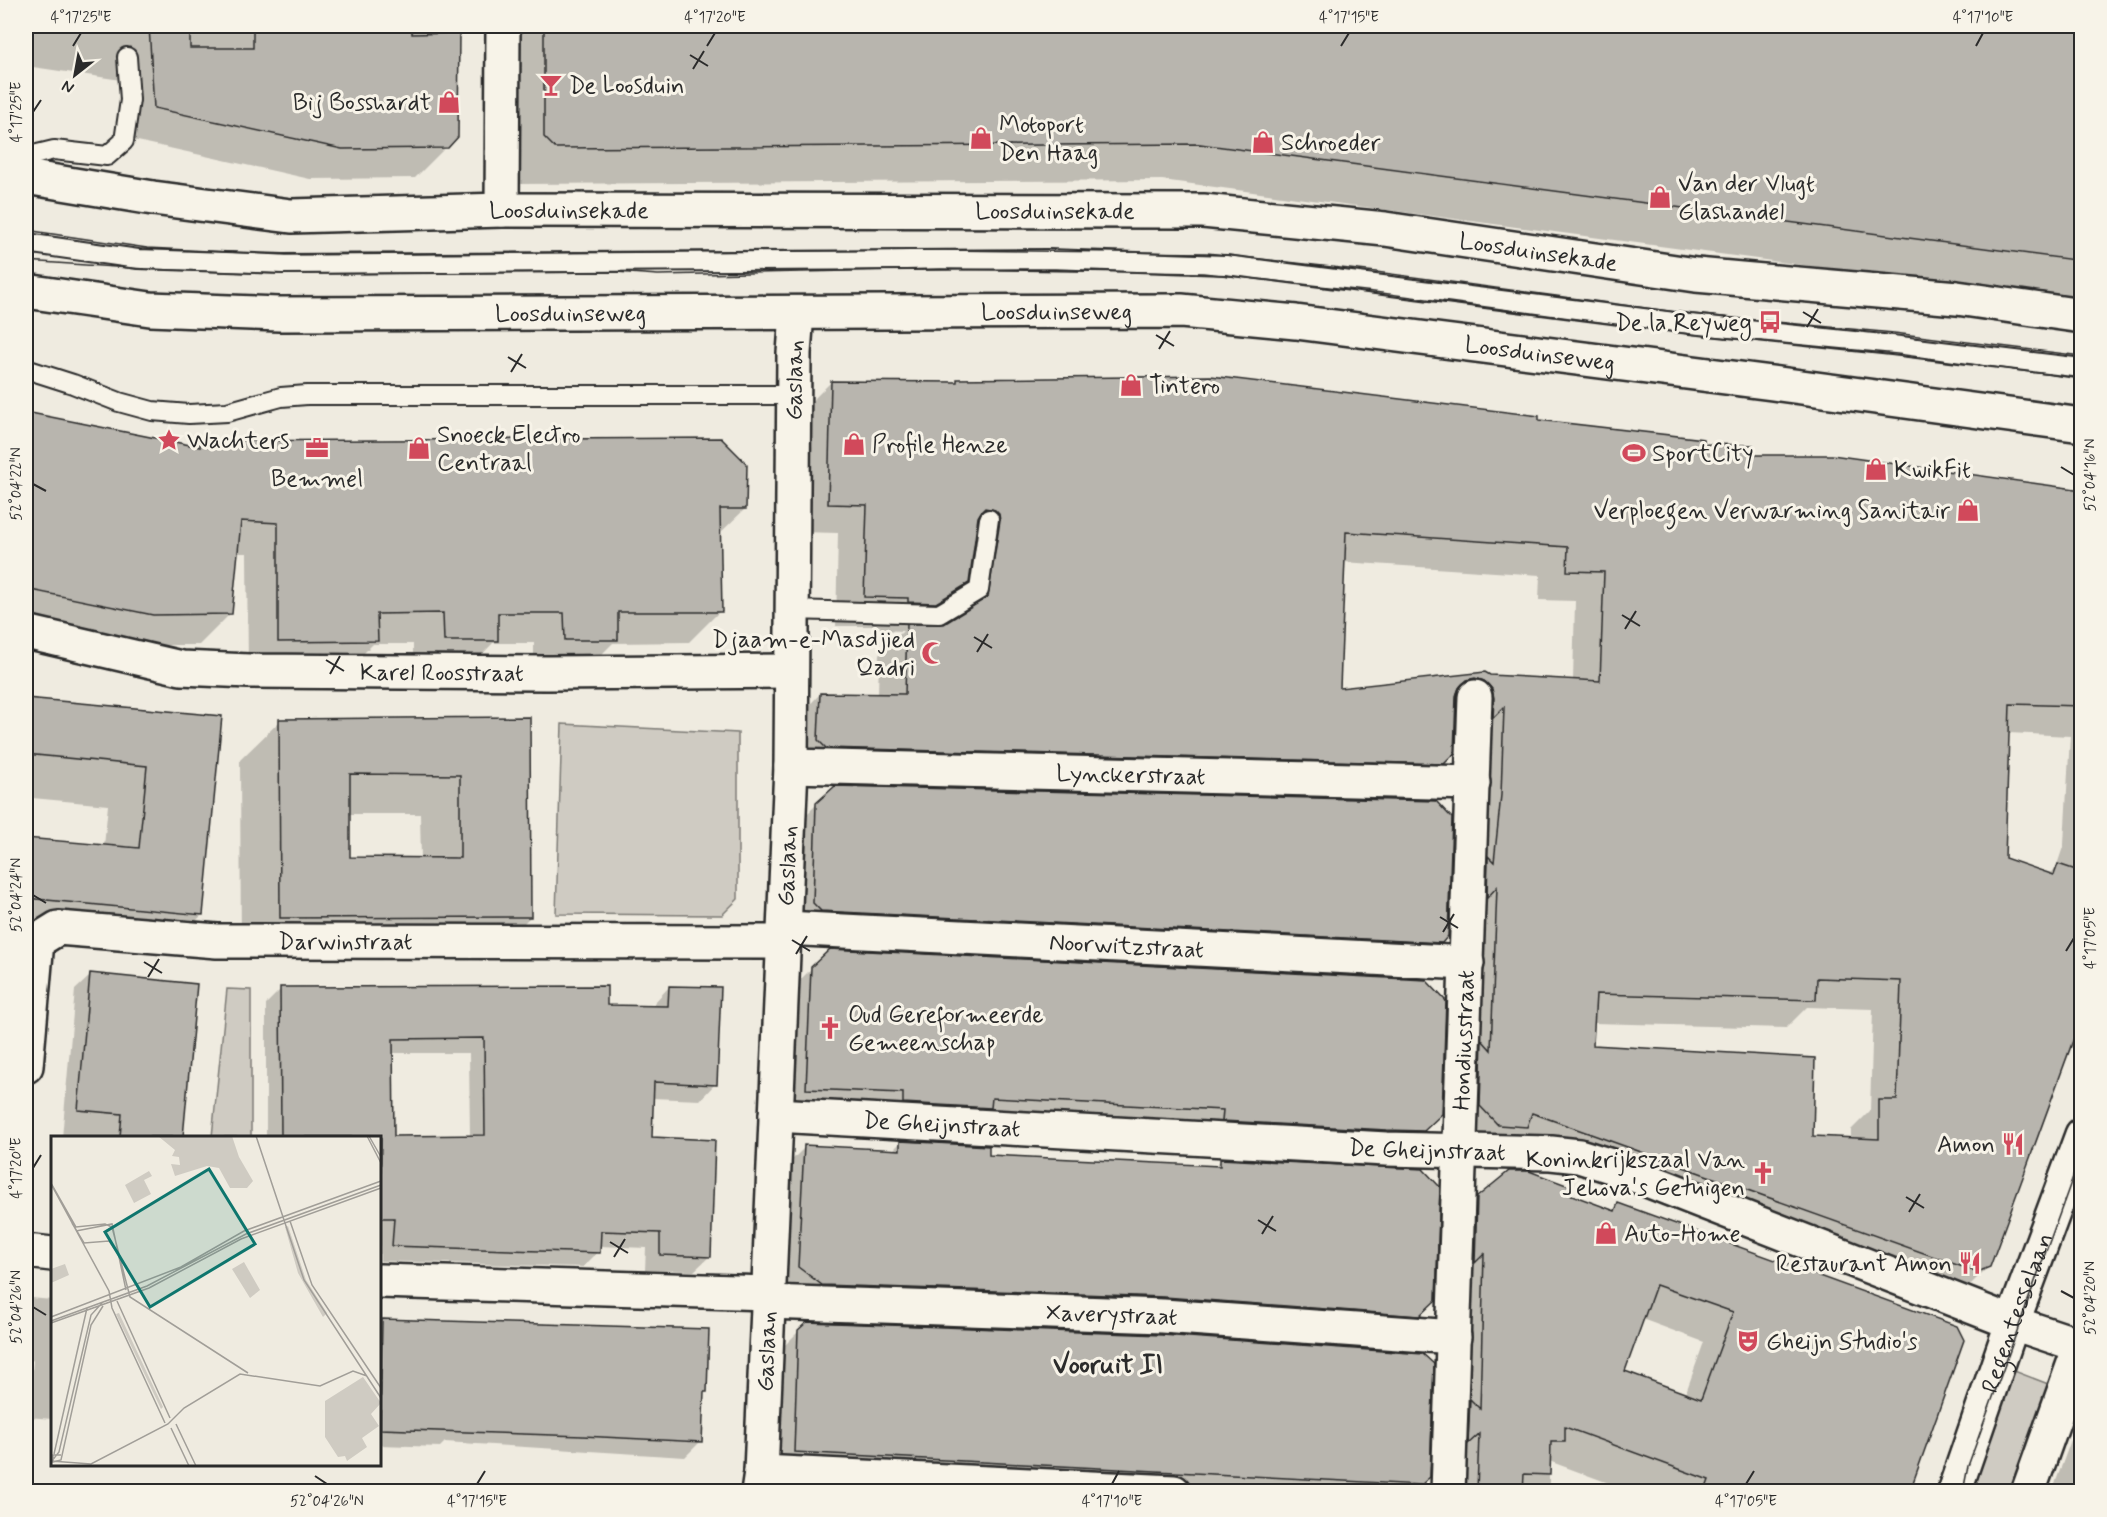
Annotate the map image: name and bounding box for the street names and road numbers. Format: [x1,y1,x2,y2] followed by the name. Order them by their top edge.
[489,196,649,227] street label: Loosduinsekade
[975,197,1135,228] street label: Loosduinsekade
[1457,226,1620,280] street label: Loosduinsekade
[981,297,1132,329] street label: Loosduinseweg
[495,299,646,330] street label: Loosduinseweg
[1463,330,1617,380] street label: Loosduinseweg
[780,338,812,420] street label: Gaslaan
[360,658,524,690] street label: Karel Roosstraat
[1056,759,1206,793] street label: Lynckerstraat
[771,825,805,907] street label: Gaslaan
[278,927,413,958] street label: Darwinstraat
[1048,928,1205,966] street label: Noorwitzstraat
[1447,970,1483,1111] street label: Hondiusstraat
[862,1106,1021,1146] street label: De Gheijnstraat
[1347,1133,1506,1169] street label: De Gheijnstraat
[1975,1229,2061,1398] street label: Regentesselaan
[1045,1298,1178,1334] street label: Xaverystraat
[750,1310,785,1392] street label: Gaslaan

